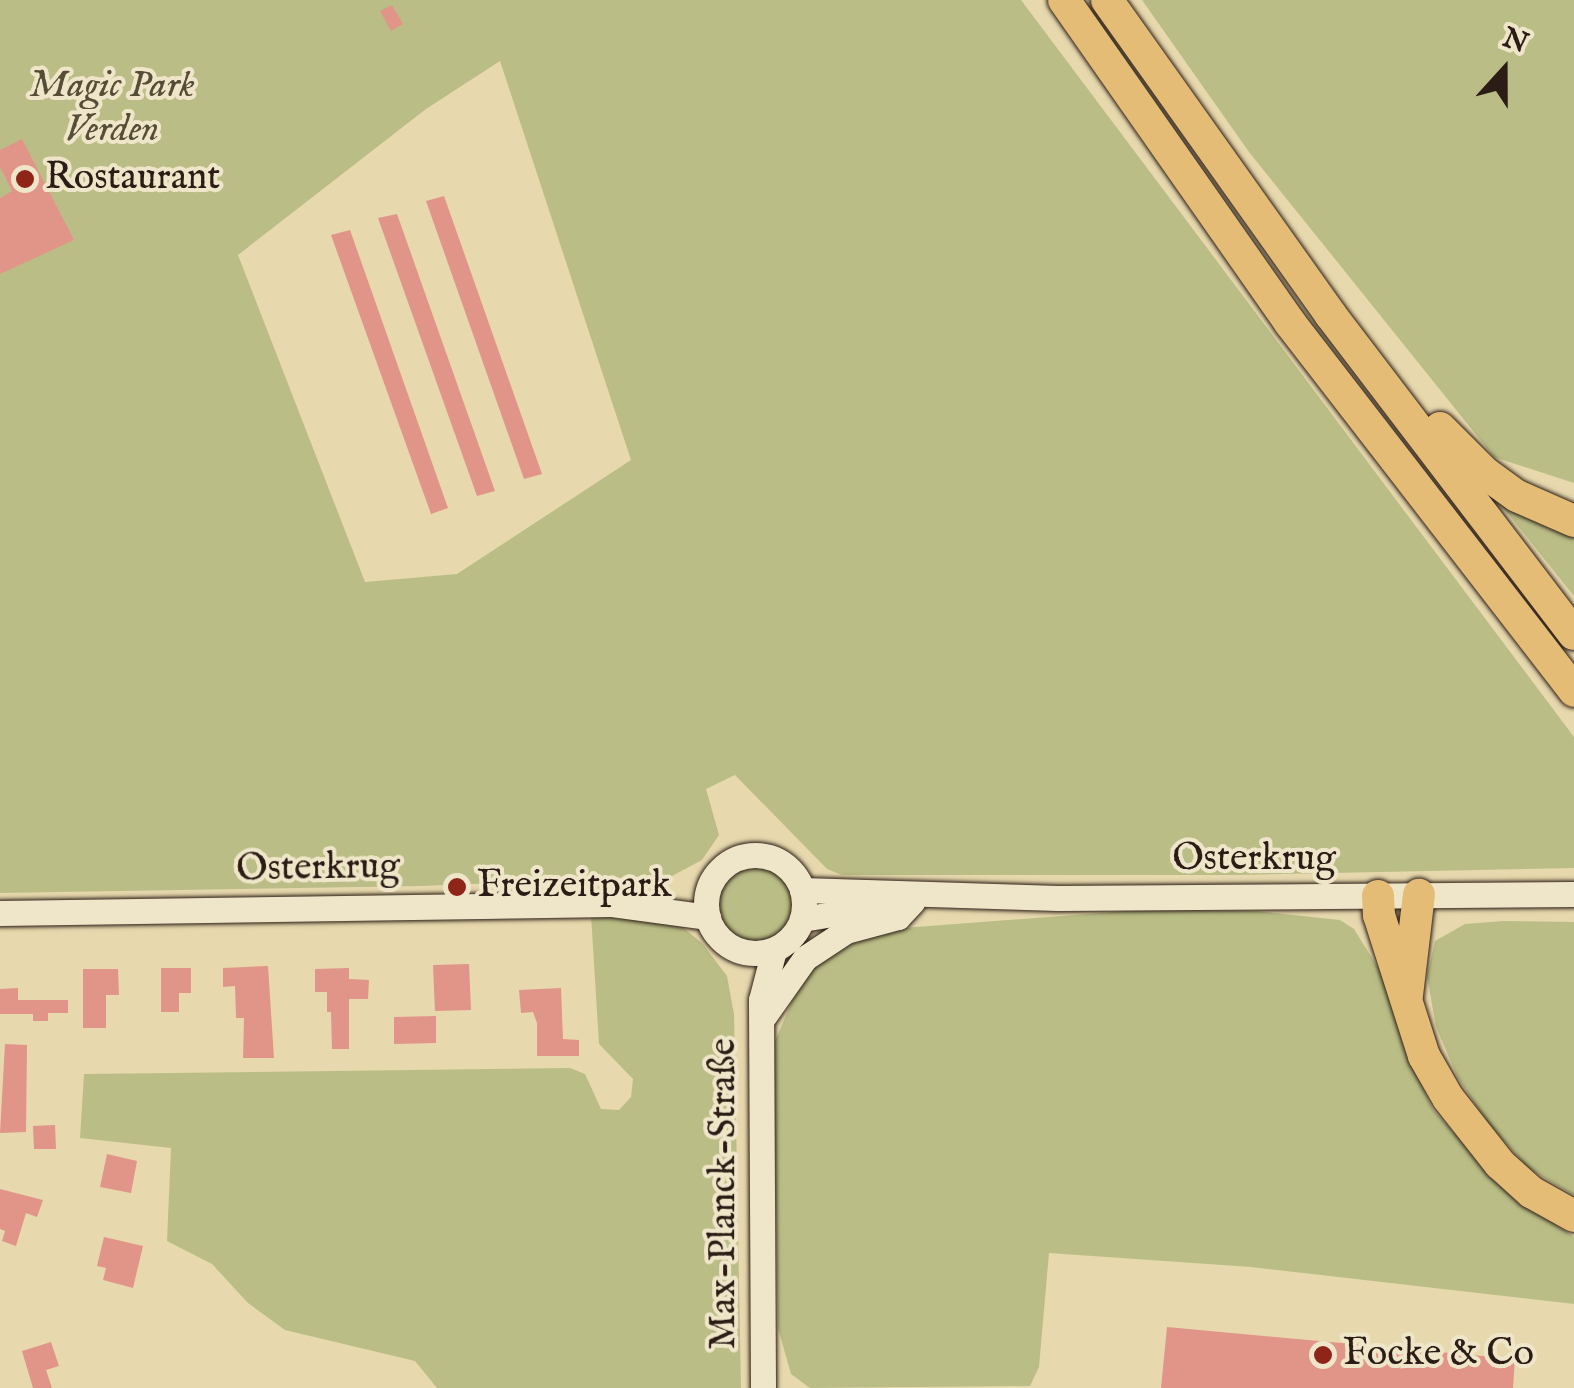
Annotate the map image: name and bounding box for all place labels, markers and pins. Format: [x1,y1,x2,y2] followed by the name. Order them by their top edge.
[45,156,220,202] place label: Rostaurant
[14,168,36,190] marker: Rostaurant
[477,864,671,910] place label: Freizeitpark
[446,876,468,898] marker: Freizeitpark
[1343,1332,1534,1378] place label: Focke & Co
[1312,1344,1334,1366] marker: Focke & Co

